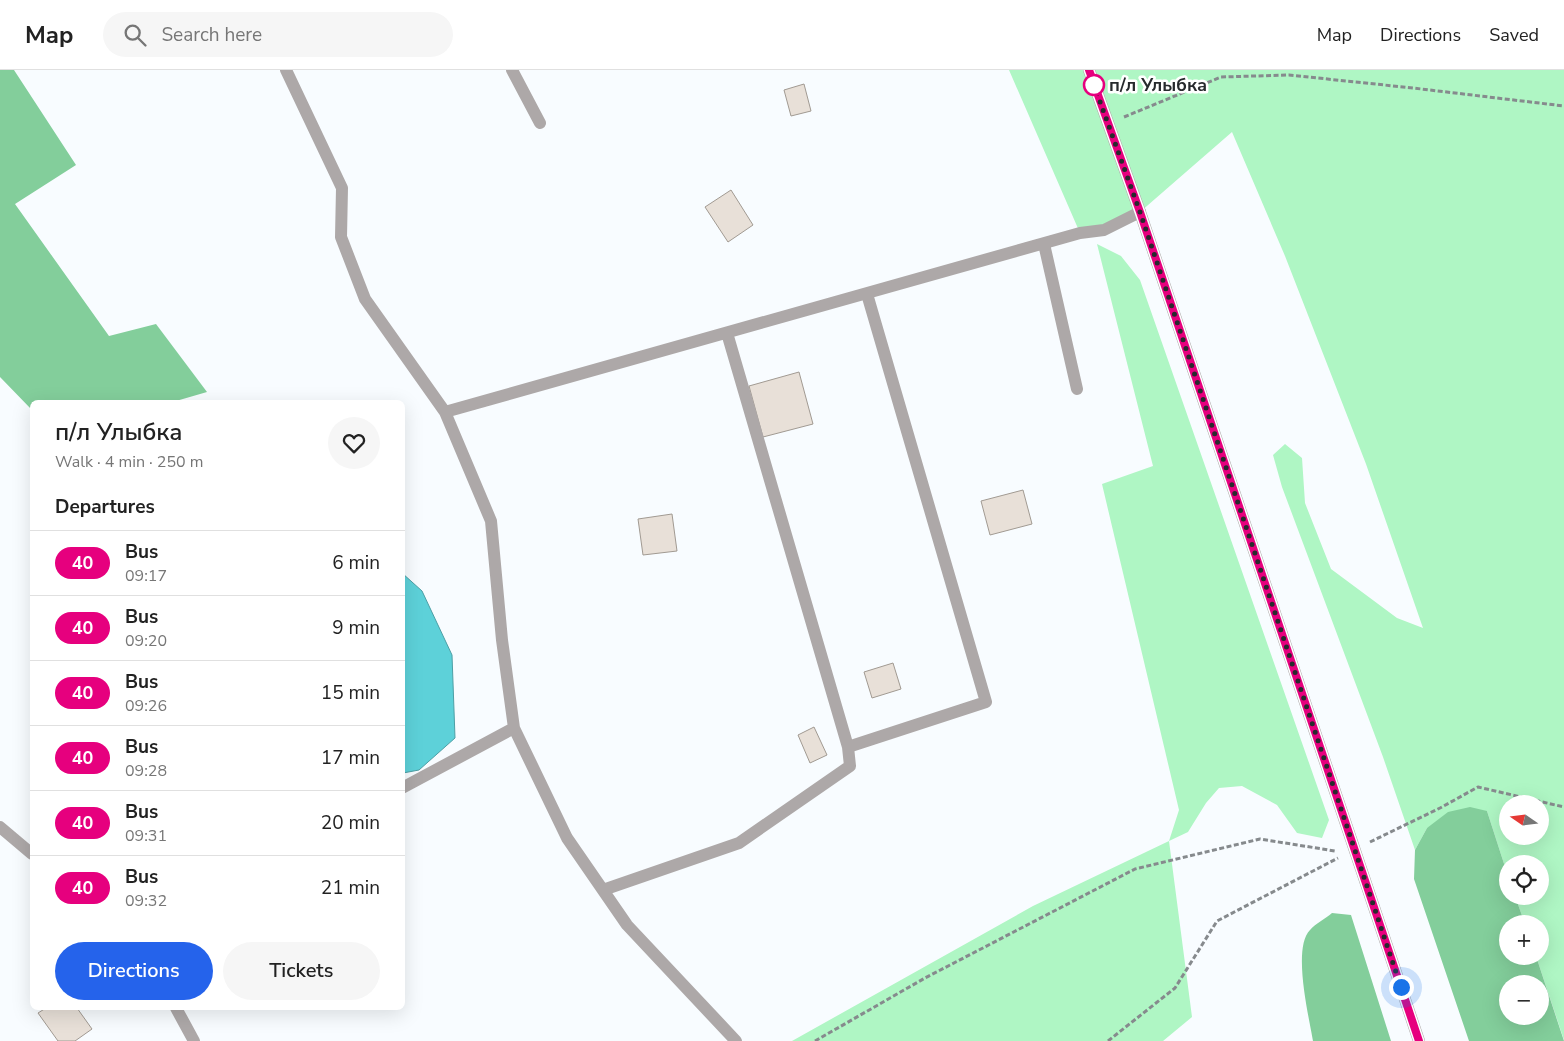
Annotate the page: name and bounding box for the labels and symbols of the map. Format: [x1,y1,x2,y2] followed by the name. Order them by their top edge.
[1109,73,1207,97] place label: п/л Улыбка
[1083,74,1105,96] marker: п/л Улыбка
[1499,795,1549,845] north arrow
[1389,975,1414,1000] your location

